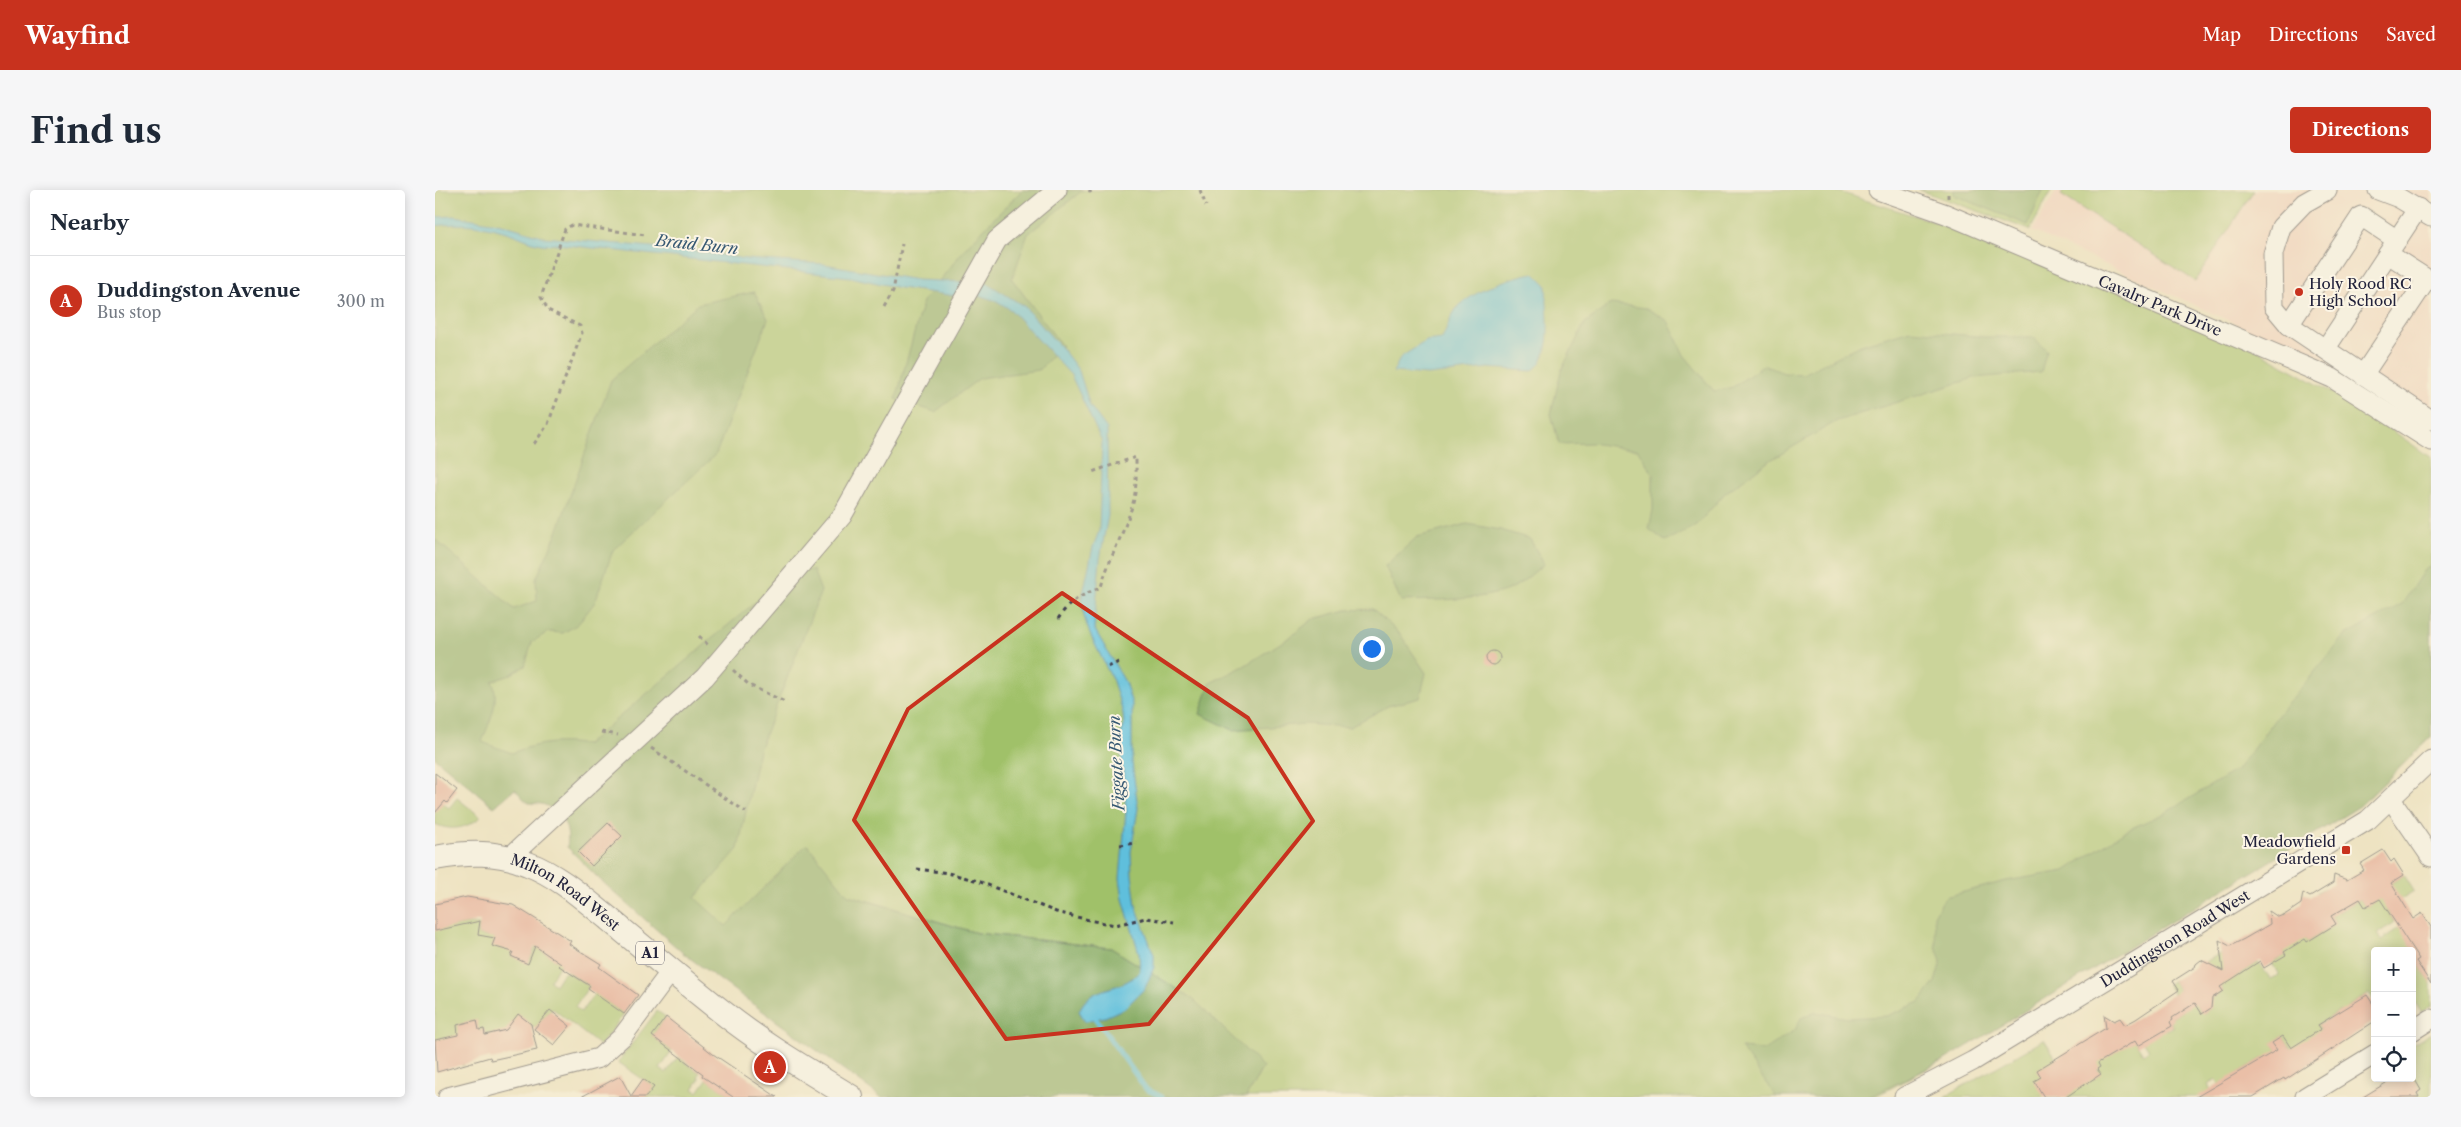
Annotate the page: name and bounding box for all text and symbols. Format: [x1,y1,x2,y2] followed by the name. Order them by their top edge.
[25,21,130,50] text: Wayfind
[2202,24,2241,46] text: Map
[2269,24,2358,46] text: Directions
[2386,24,2436,46] text: Saved
[2290,107,2431,153] button: Directions
[30,109,162,152] text: Find us
[50,210,129,235] text: Nearby
[653,230,739,258] water label: Braid Burn
[2096,270,2225,340] street label: Cavalry Park Drive
[2309,274,2412,310] place label: Holy Rood RC High School
[97,279,300,302] text: Duddingston Avenue
[2293,286,2305,298] marker: Holy Rood RC High School
[60,291,72,311] text: A
[337,291,385,311] text: 300 m
[97,302,161,322] text: Bus stop
[1359,636,1385,662] your location
[1104,715,1129,813] water label: Figgate Burn
[2243,832,2336,868] place label: Meadowfield Gardens
[2340,844,2352,856] marker: Meadowfield Gardens
[508,849,625,934] street label: Milton Road West
[2096,885,2253,991] street label: Duddingston Road West
[636,941,664,964] road number: A1
[2371,947,2416,1082] map controls
[2371,947,2416,992] button: +
[2371,992,2416,1037] button: −
[2371,1037,2416,1082] button: locate
[754,1048,786,1086] pin: A

